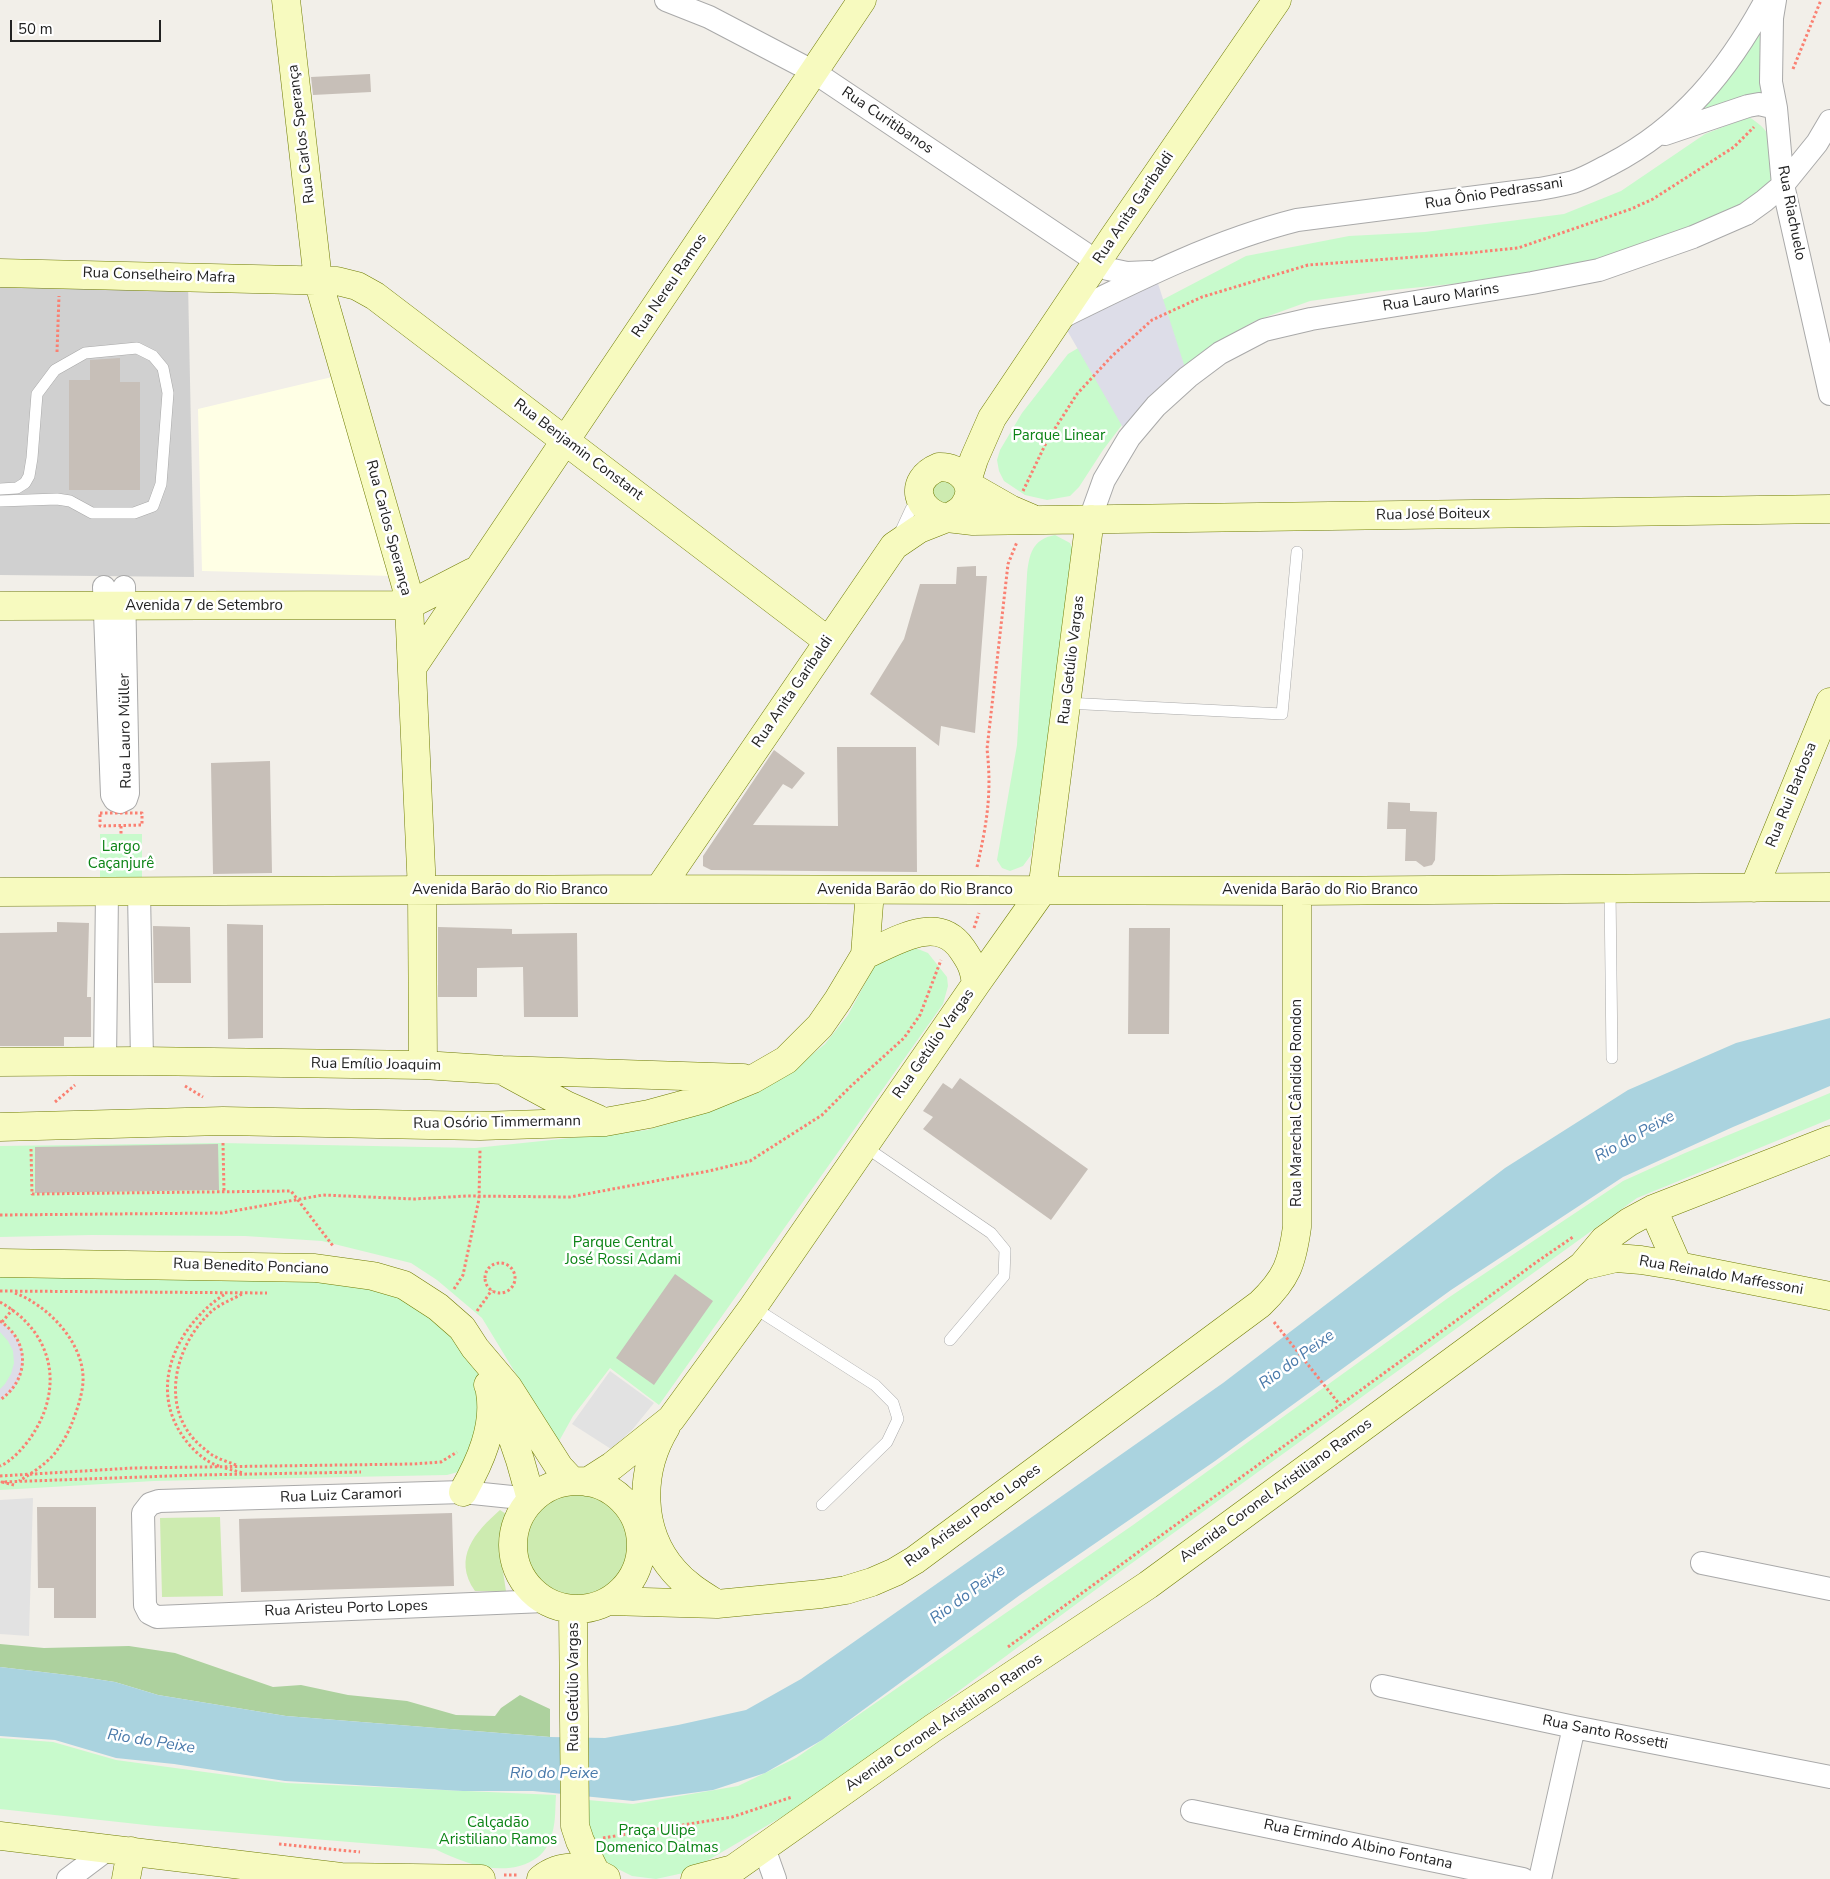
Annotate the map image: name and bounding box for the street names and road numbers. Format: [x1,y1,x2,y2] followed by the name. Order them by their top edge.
[285,64,319,204] street label: Rua Carlos Sperança
[838,84,936,158] street label: Rua Curitibanos
[1090,149,1178,267] street label: Rua Anita Garibaldi
[1773,164,1809,262] street label: Rua Riachuelo
[1424,174,1564,214] street label: Rua Ônio Pedrassani
[629,231,711,341] street label: Rua Nereu Ramos
[82,264,236,288] street label: Rua Conselheiro Mafra
[1382,280,1500,316] street label: Rua Lauro Marins
[510,395,646,505] street label: Rua Benjamin Constant
[361,458,415,598] street label: Rua Carlos Sperança
[1376,505,1490,525] street label: Rua José Boiteux
[1055,595,1089,725] street label: Rua Getúlio Vargas
[125,597,283,615] street label: Avenida 7 de Setembro
[749,633,837,751] street label: Rua Anita Garibaldi
[116,673,136,789] street label: Rua Lauro Müller
[1763,740,1821,850] street label: Rua Rui Barbosa
[412,881,608,899] street label: Avenida Barão do Rio Branco
[817,881,1013,899] street label: Avenida Barão do Rio Branco
[1222,881,1418,899] street label: Avenida Barão do Rio Branco
[889,986,979,1102] street label: Rua Getúlio Vargas
[1288,999,1306,1207] street label: Rua Marechal Cândido Rondon
[311,1055,441,1075] street label: Rua Emílio Joaquim
[413,1113,581,1133] street label: Rua Osório Timmermann
[1637,1253,1805,1299] street label: Rua Reinaldo Maffessoni
[173,1255,329,1279] street label: Rua Benedito Ponciano
[1176,1415,1376,1567] street label: Avenida Coronel Aristiliano Ramos
[902,1461,1044,1571] street label: Rua Aristeu Porto Lopes
[280,1485,402,1507] street label: Rua Luiz Caramori
[264,1597,428,1621] street label: Rua Aristeu Porto Lopes
[565,1622,583,1752] street label: Rua Getúlio Vargas
[842,1650,1046,1796] street label: Avenida Coronel Aristiliano Ramos
[1541,1712,1669,1754] street label: Rua Santo Rossetti
[1262,1816,1454,1874] street label: Rua Ermindo Albino Fontana

